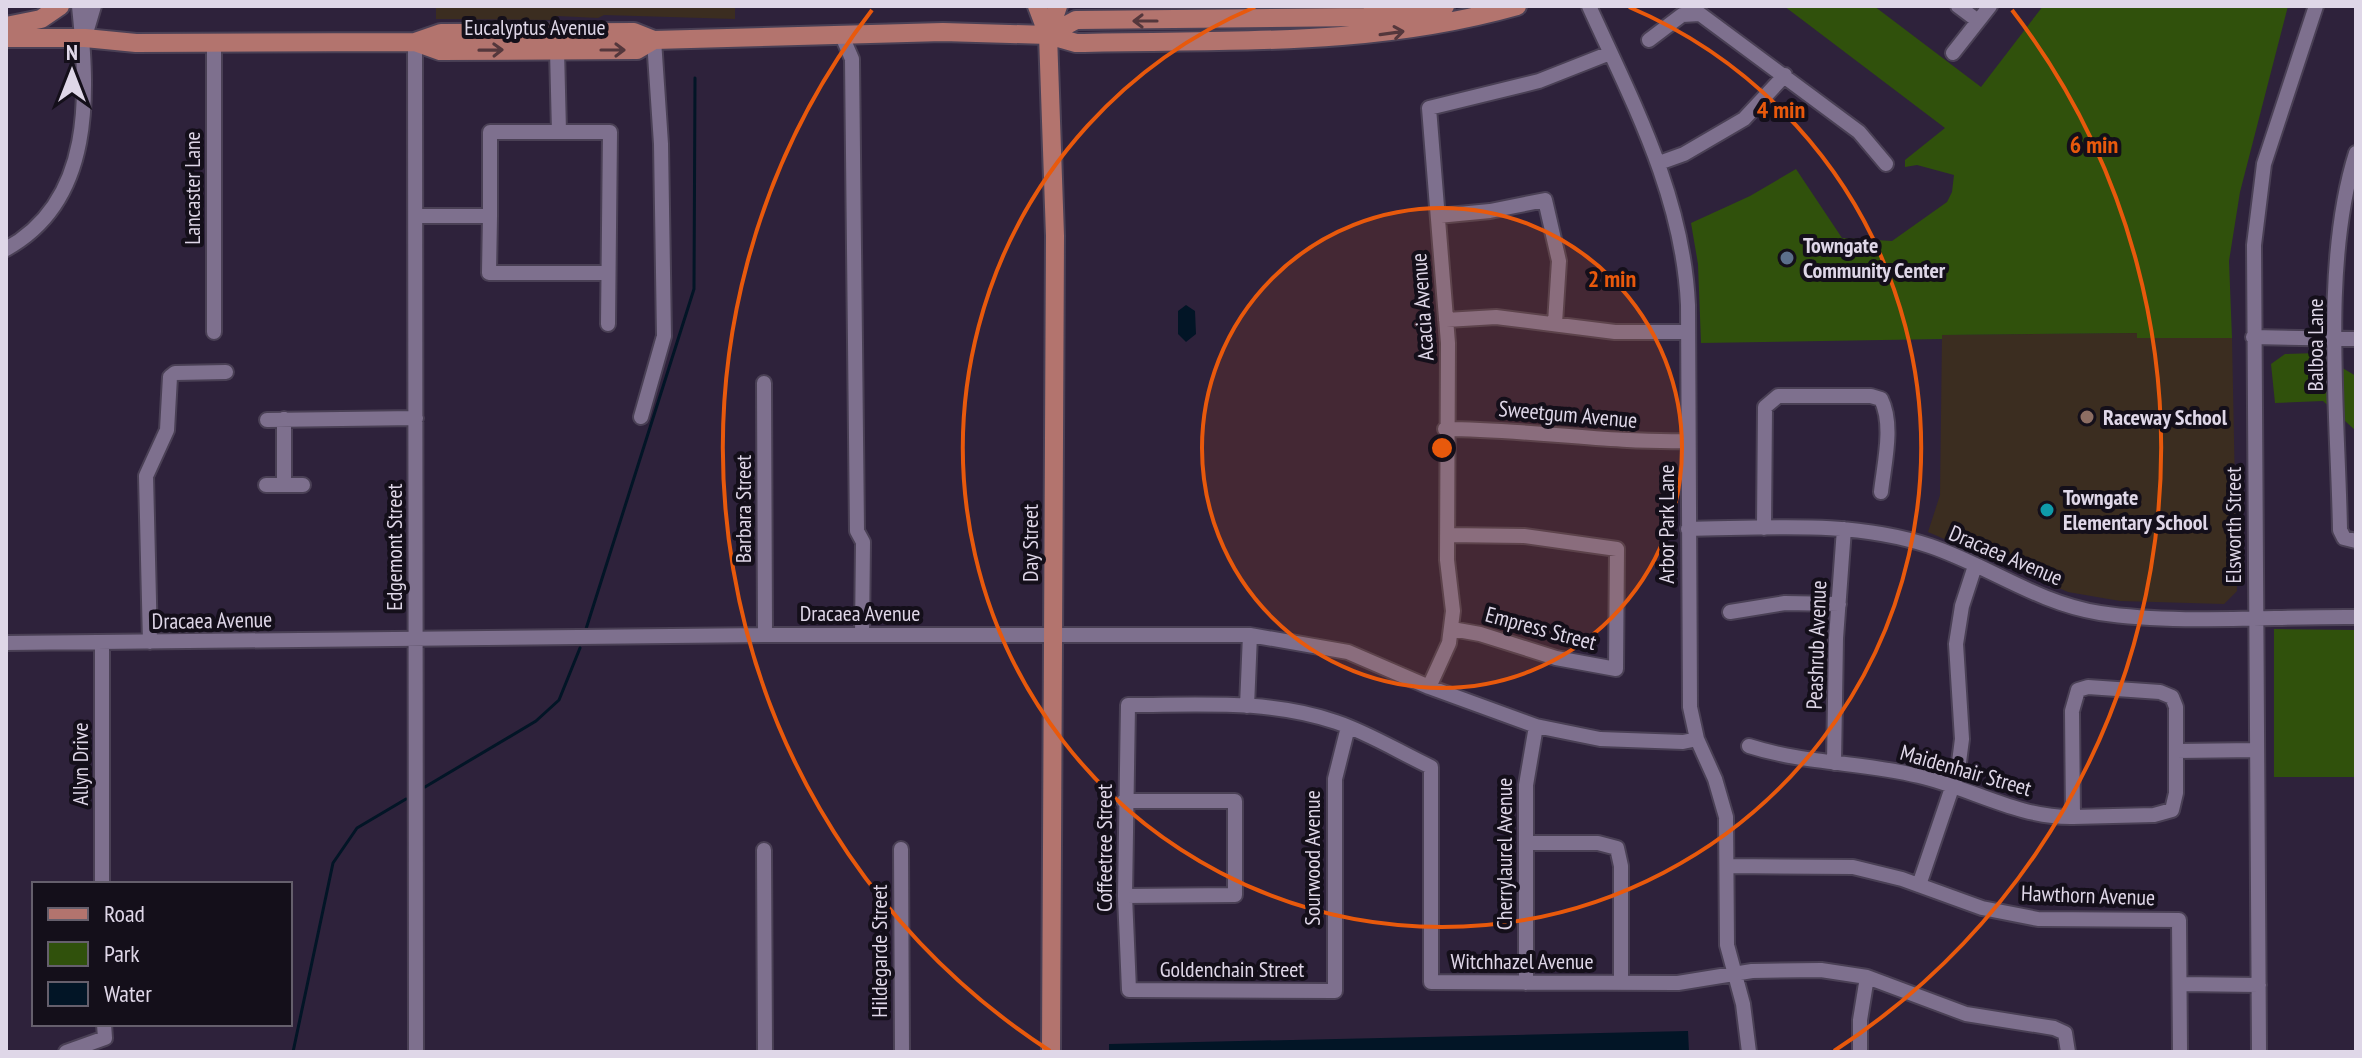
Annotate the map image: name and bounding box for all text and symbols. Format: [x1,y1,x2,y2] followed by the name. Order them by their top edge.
[464,13,606,41] street label: Eucalyptus Avenue
[1132,13,1159,29] one-way arrow
[1378,26,1405,41] one-way arrow
[32,32,112,112] north arrow
[66,38,78,66] text: N
[477,43,504,58] one-way arrow
[599,43,626,58] one-way arrow
[1757,94,1805,125] text: 4 min
[2070,129,2118,160] text: 6 min
[178,131,206,245] street label: Lancaster Lane
[1803,231,1946,284] place label: Towngate Community Center
[1778,249,1796,267] marker: Towngate Community Center
[1404,252,1440,362] street label: Acacia Avenue
[1588,263,1636,294] text: 2 min
[2301,298,2329,392] street label: Balboa Lane
[1497,394,1639,434] street label: Sweetgum Avenue
[2103,403,2228,431] place label: Raceway School
[2078,408,2096,426] marker: Raceway School
[1428,434,1456,462] centre of rings
[729,455,757,563] street label: Barbara Street
[1652,464,1680,584] street label: Arbor Park Lane
[2219,467,2247,583] street label: Elsworth Street
[380,483,408,611] street label: Edgemont Street
[2063,483,2209,536] place label: Towngate Elementary School
[2038,501,2056,519] marker: Towngate Elementary School
[1016,504,1044,582] street label: Day Street
[1945,519,2067,591] street label: Dracaea Avenue
[1800,580,1832,710] street label: Peashrub Avenue
[800,599,920,627] street label: Dracaea Avenue
[1483,600,1599,656] street label: Empress Street
[151,605,273,635] street label: Dracaea Avenue
[66,722,94,806] street label: Allyn Drive
[1897,738,2035,802] street label: Maidenhair Street
[1490,778,1518,930] street label: Cherrylaurel Avenue
[1090,784,1118,912] street label: Coffeetree Street
[1298,790,1326,926] street label: Sourwood Avenue
[2020,879,2156,911] street label: Hawthorn Avenue
[32,882,292,1026] legend
[865,884,893,1018] street label: Hildegarde Street
[104,898,145,929] text: Road
[104,938,140,969] text: Park
[1450,947,1594,975] street label: Witchhazel Avenue
[1160,955,1304,983] street label: Goldenchain Street
[104,978,152,1009] text: Water

